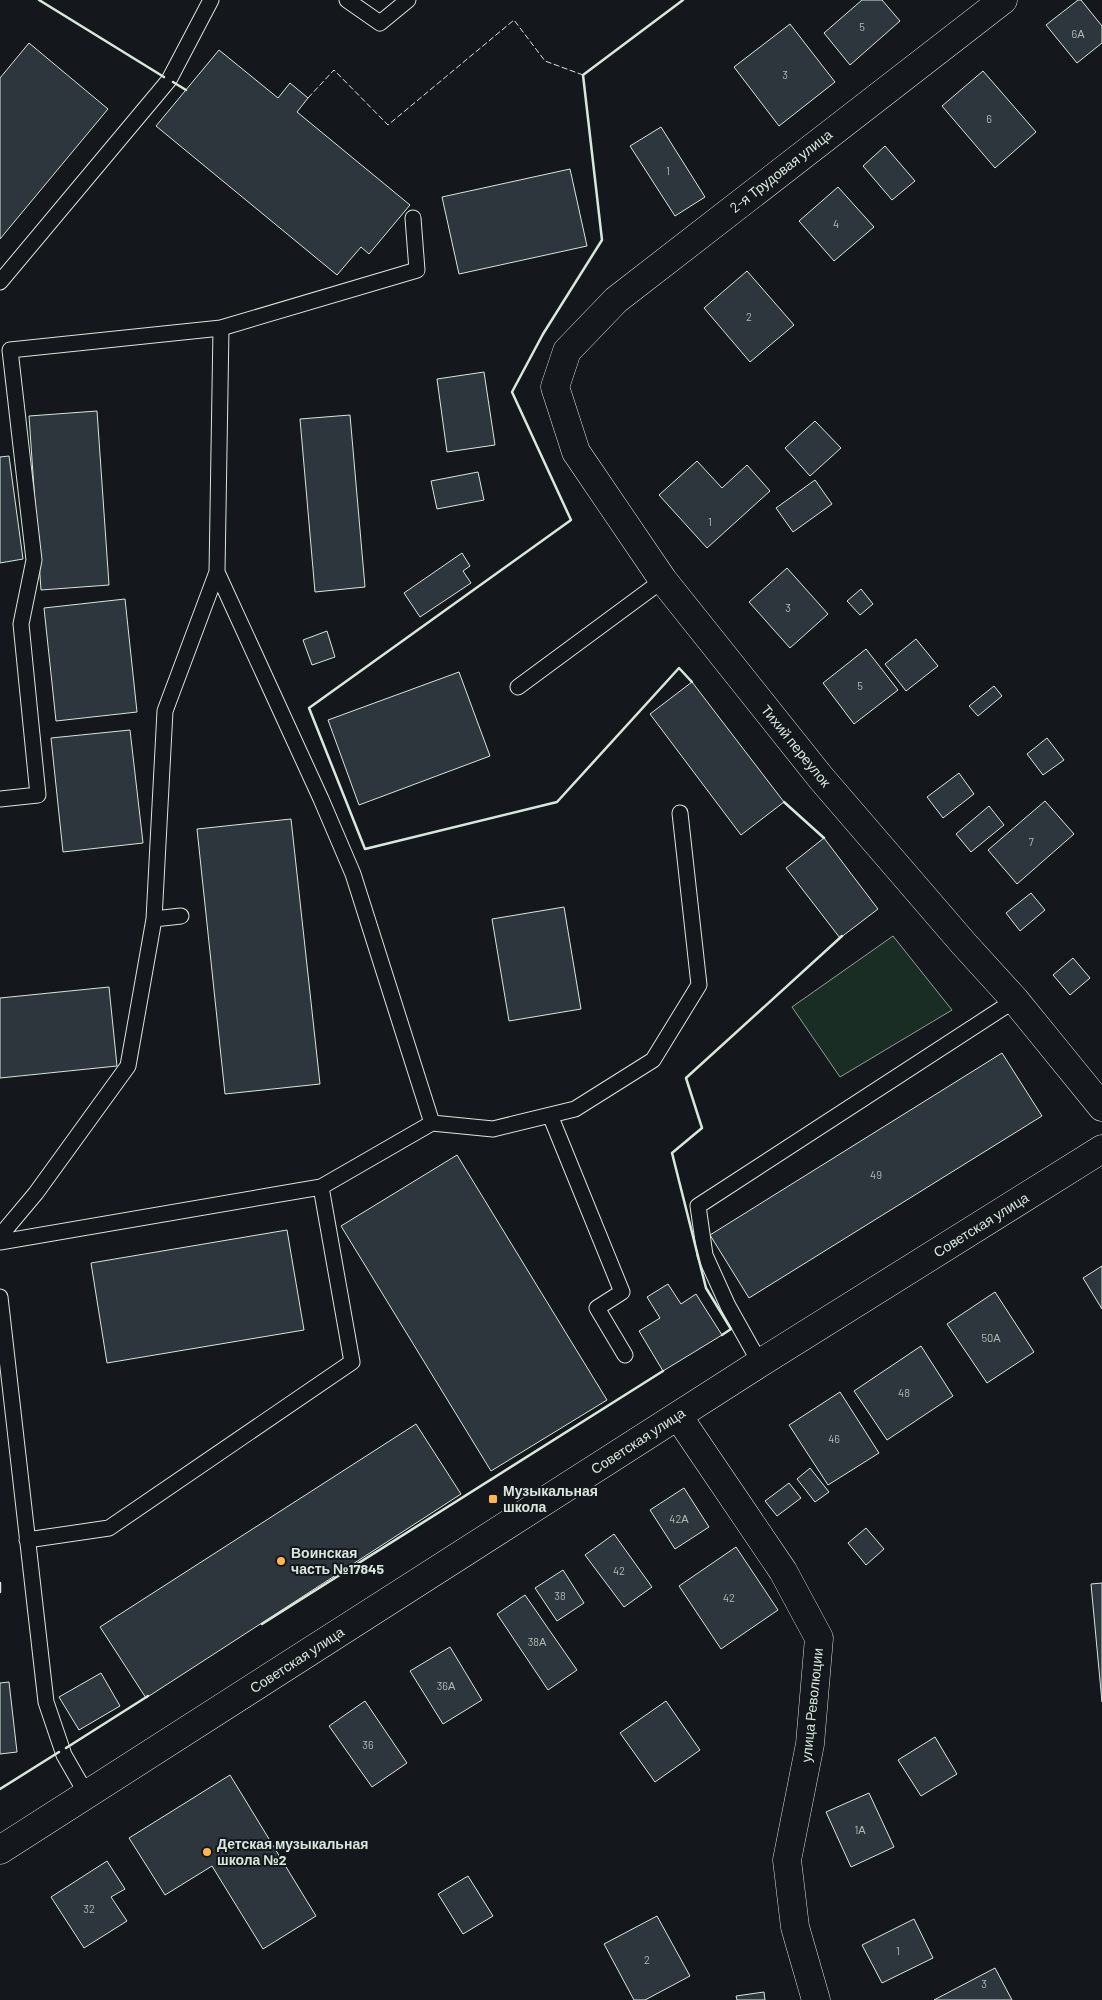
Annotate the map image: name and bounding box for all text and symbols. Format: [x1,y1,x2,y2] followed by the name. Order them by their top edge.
[859,20,865,33] house number: 5
[1071,27,1085,40] house number: 6А
[782,68,788,81] house number: 3
[986,112,992,125] house number: 6
[726,125,835,216] street label: 2-я Трудовая улица
[666,164,670,177] house number: 1
[833,217,839,230] house number: 4
[746,310,752,323] house number: 2
[708,515,712,528] house number: 1
[785,601,791,614] house number: 3
[857,679,863,692] house number: 5
[758,701,835,791] street label: Тихий переулок
[1028,835,1034,848] house number: 7
[870,1168,882,1181] house number: 49
[930,1188,1032,1261] street label: Советская улица
[981,1331,1001,1344] house number: 50А
[898,1386,910,1399] house number: 48
[587,1404,688,1477] street label: Советская улица
[828,1432,840,1445] house number: 46
[503,1482,598,1515] place label: Музыкальная школа
[487,1493,499,1505] marker: Музыкальная школа
[669,1512,689,1525] house number: 42А
[291,1544,385,1577] place label: Воинская часть №17845
[275,1555,287,1567] marker: Воинская часть №17845
[613,1564,625,1577] house number: 42
[554,1589,566,1602] house number: 38
[723,1591,735,1604] house number: 42
[246,1623,347,1696] street label: Советская улица
[528,1635,547,1648] house number: 38А
[797,1647,826,1763] street label: улица Революции
[437,1679,456,1692] house number: 36А
[362,1738,374,1751] house number: 36
[854,1823,866,1836] house number: 1А
[217,1835,368,1868] place label: Детская музыкальная школа №2
[201,1846,213,1858] marker: Детская музыкальная школа №2
[83,1902,95,1915] house number: 32
[896,1944,900,1957] house number: 1
[644,1953,650,1966] house number: 2
[981,1977,987,1990] house number: 3

